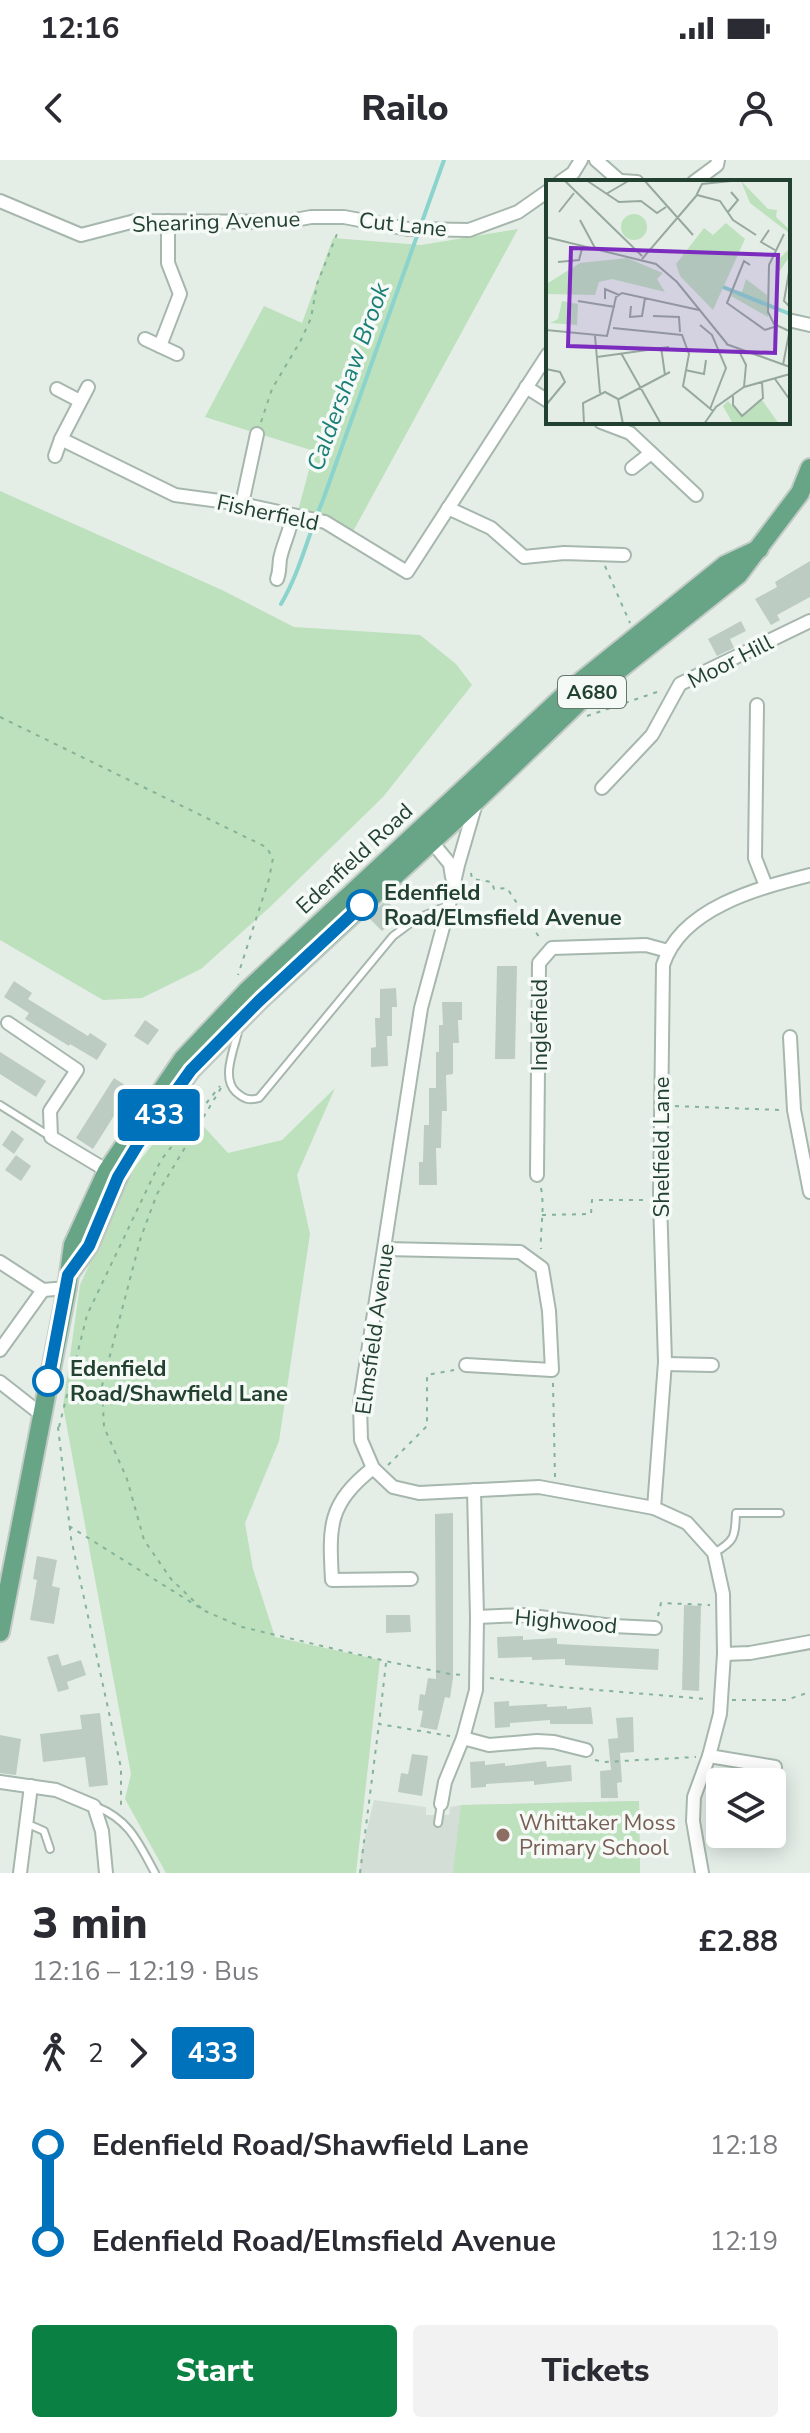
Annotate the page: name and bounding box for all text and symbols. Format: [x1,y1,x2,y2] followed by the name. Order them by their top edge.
[40,8,119,49] text: 12:16
[361,84,449,133] text: Railo
[32,86,76,130] icon: back
[734,86,778,130] icon: person
[546,180,790,424] inset map
[131,204,301,240] street label: Shearing Avenue
[358,205,448,245] street label: Cut Lane
[299,277,397,476] water label: Caldershaw Brook
[214,488,322,538] street label: Fisherfield
[683,627,779,696] street label: Moor Hill
[558,676,626,708] road number: A680
[290,797,420,921] street label: Edenfield Road
[384,878,622,933] place label: Edenfield Road/Elmsfield Avenue
[347,890,377,920] marker: Edenfield Road/Elmsfield Avenue
[525,979,555,1071] street label: Inglefield
[647,1077,677,1217] street label: Shelfield Lane
[113,1089,205,1141] line badge: 433
[134,1096,184,1134] text: 433
[348,1242,402,1417] street label: Elmsfield Avenue
[70,1354,288,1409] place label: Edenfield Road/Shawfield Lane
[33,1366,63,1396] marker: Edenfield Road/Shawfield Lane
[513,1603,618,1641] street label: Highwood
[706,1768,786,1848] map controls
[706,1768,786,1848] button: layers
[519,1808,676,1863] place label: Whittaker Moss Primary School
[494,1826,512,1844] marker: Whittaker Moss Primary School
[32,1894,148,1954] text: 3 min
[699,1921,778,1962] text: £2.88
[32,1954,259,1989] text: 12:16 – 12:19 · Bus
[32,2031,76,2075] icon: walk
[116,2031,160,2075] icon: forward
[188,2034,238,2072] text: 433
[88,2036,104,2071] text: 2
[92,2125,529,2166] text: Edenfield Road/Shawfield Lane
[710,2128,778,2163] text: 12:18
[92,2221,556,2262] text: Edenfield Road/Elmsfield Avenue
[710,2224,778,2259] text: 12:19
[32,2325,397,2417] button: Start
[413,2325,778,2417] button: Tickets

